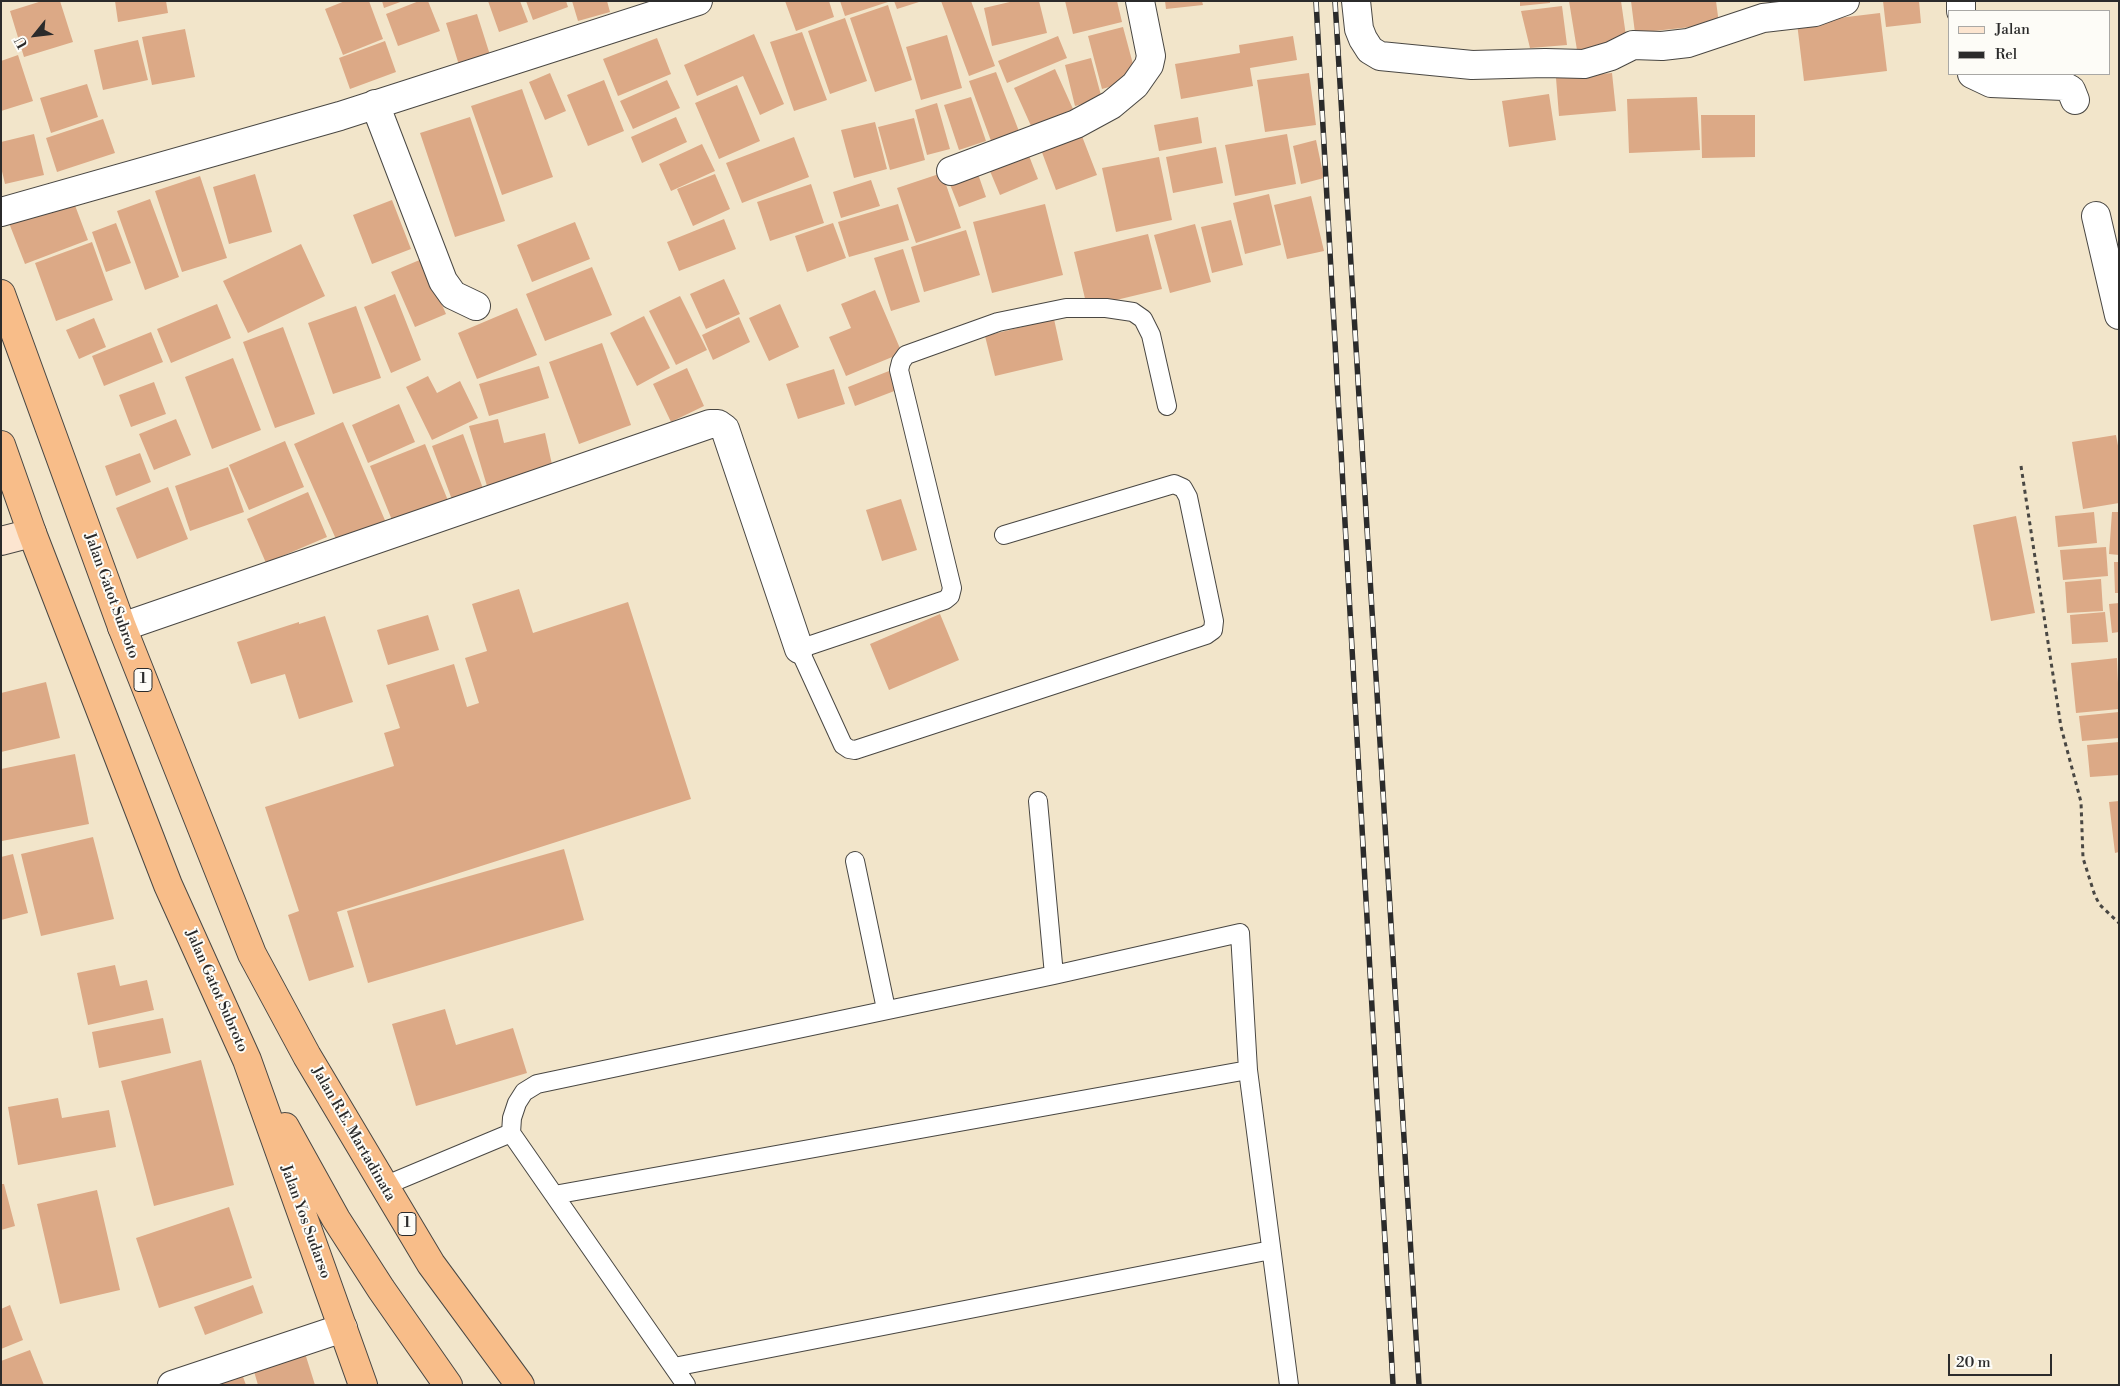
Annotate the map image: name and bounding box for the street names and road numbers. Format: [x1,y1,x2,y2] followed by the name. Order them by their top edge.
[80,531,142,661] street label: Jalan Gatot Subroto
[134,668,152,692] road number: 1
[181,927,251,1055] street label: Jalan Gatot Subroto
[307,1063,399,1205] street label: Jalan R.E. Martadinata
[276,1163,334,1281] street label: Jalan Yos Sudarso
[398,1212,416,1236] road number: 1

